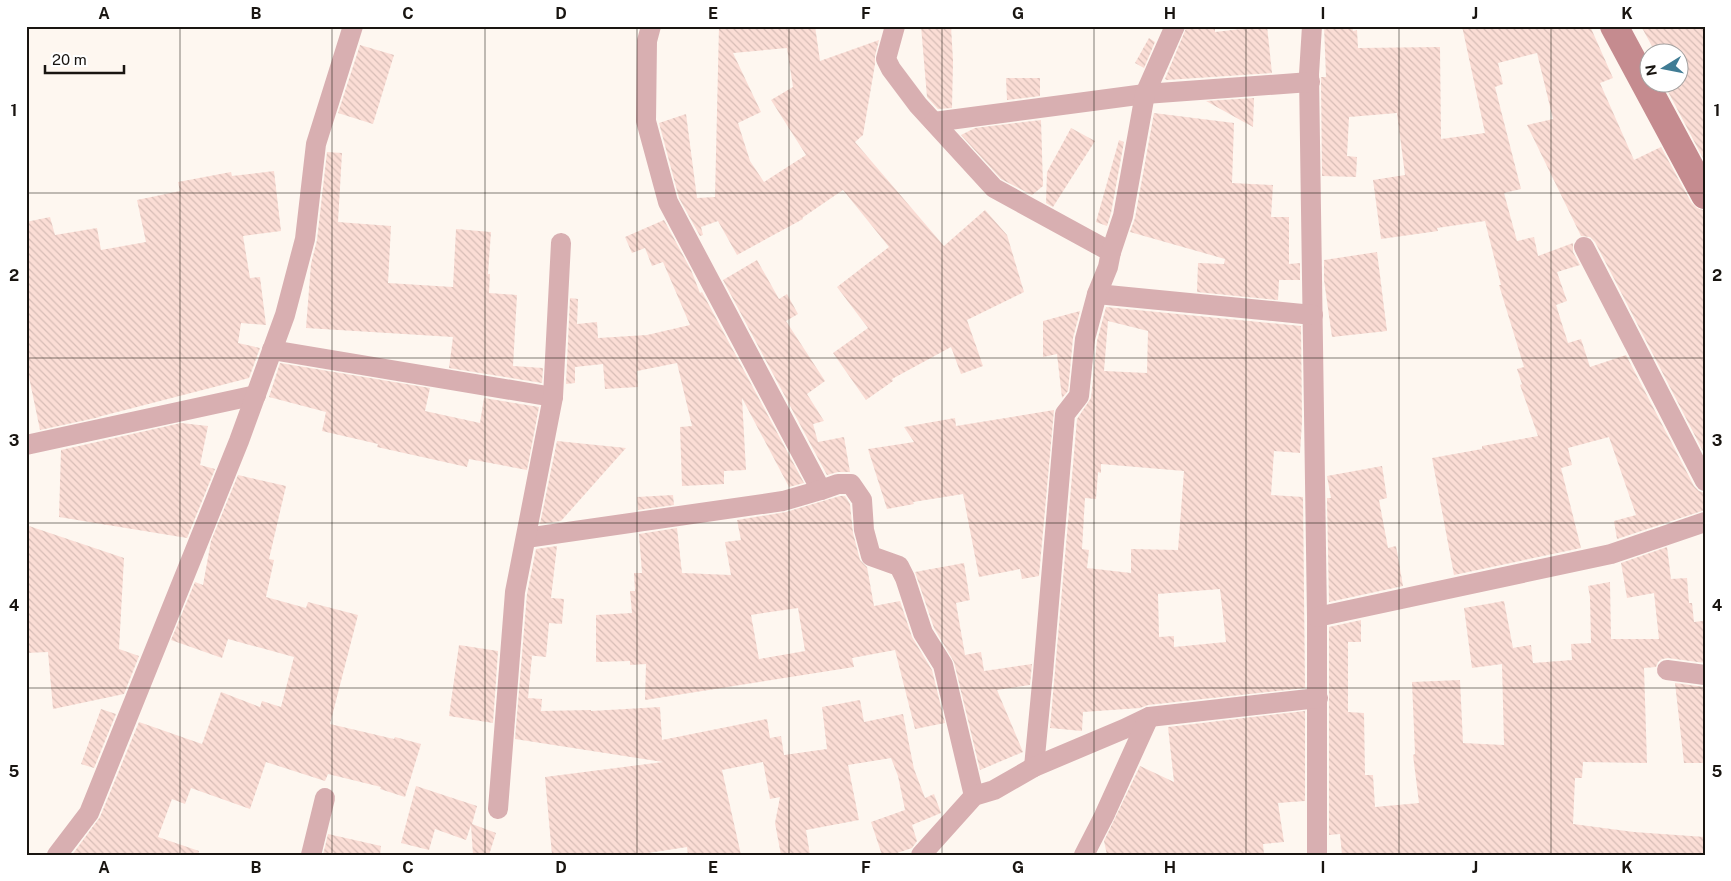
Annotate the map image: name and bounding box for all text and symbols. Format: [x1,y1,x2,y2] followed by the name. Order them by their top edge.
[98,4,110,23] text: A
[251,4,262,23] text: B
[402,4,414,23] text: C
[555,4,567,23] text: D
[708,4,718,23] text: E
[861,4,871,23] text: F
[1012,4,1024,23] text: G
[1164,4,1176,23] text: H
[1321,4,1325,23] text: I
[1472,4,1478,23] text: J
[1621,4,1633,23] text: K
[45,42,124,74] scale bar
[1638,42,1688,92] north arrow
[52,51,87,68] text: 20 m
[1642,63,1660,77] text: N
[11,101,17,120] text: 1
[1714,101,1720,120] text: 1
[9,266,19,285] text: 2
[1712,266,1722,285] text: 2
[9,431,19,450] text: 3
[1712,431,1722,450] text: 3
[9,596,20,615] text: 4
[1712,596,1723,615] text: 4
[9,762,20,781] text: 5
[1712,762,1723,781] text: 5
[98,858,110,877] text: A
[251,858,262,877] text: B
[402,858,414,877] text: C
[555,858,567,877] text: D
[708,858,718,877] text: E
[861,858,871,877] text: F
[1012,858,1024,877] text: G
[1164,858,1176,877] text: H
[1321,858,1325,877] text: I
[1472,858,1478,877] text: J
[1621,858,1633,877] text: K

